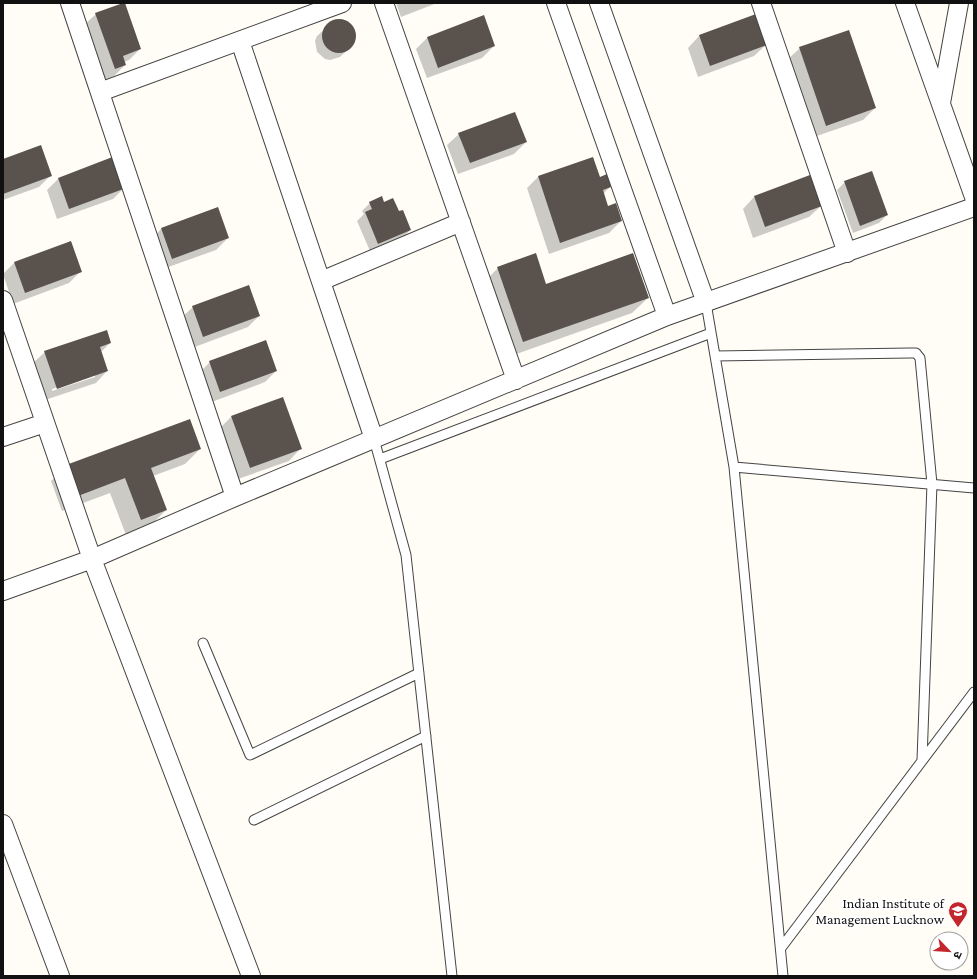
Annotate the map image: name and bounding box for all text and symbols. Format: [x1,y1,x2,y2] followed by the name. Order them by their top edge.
[815,895,945,927] place label: Indian Institute of Management Lucknow
[947,900,969,928] school or university icon: Indian Institute of Management Lucknow
[929,931,969,971] north arrow
[951,950,965,961] text: उ

